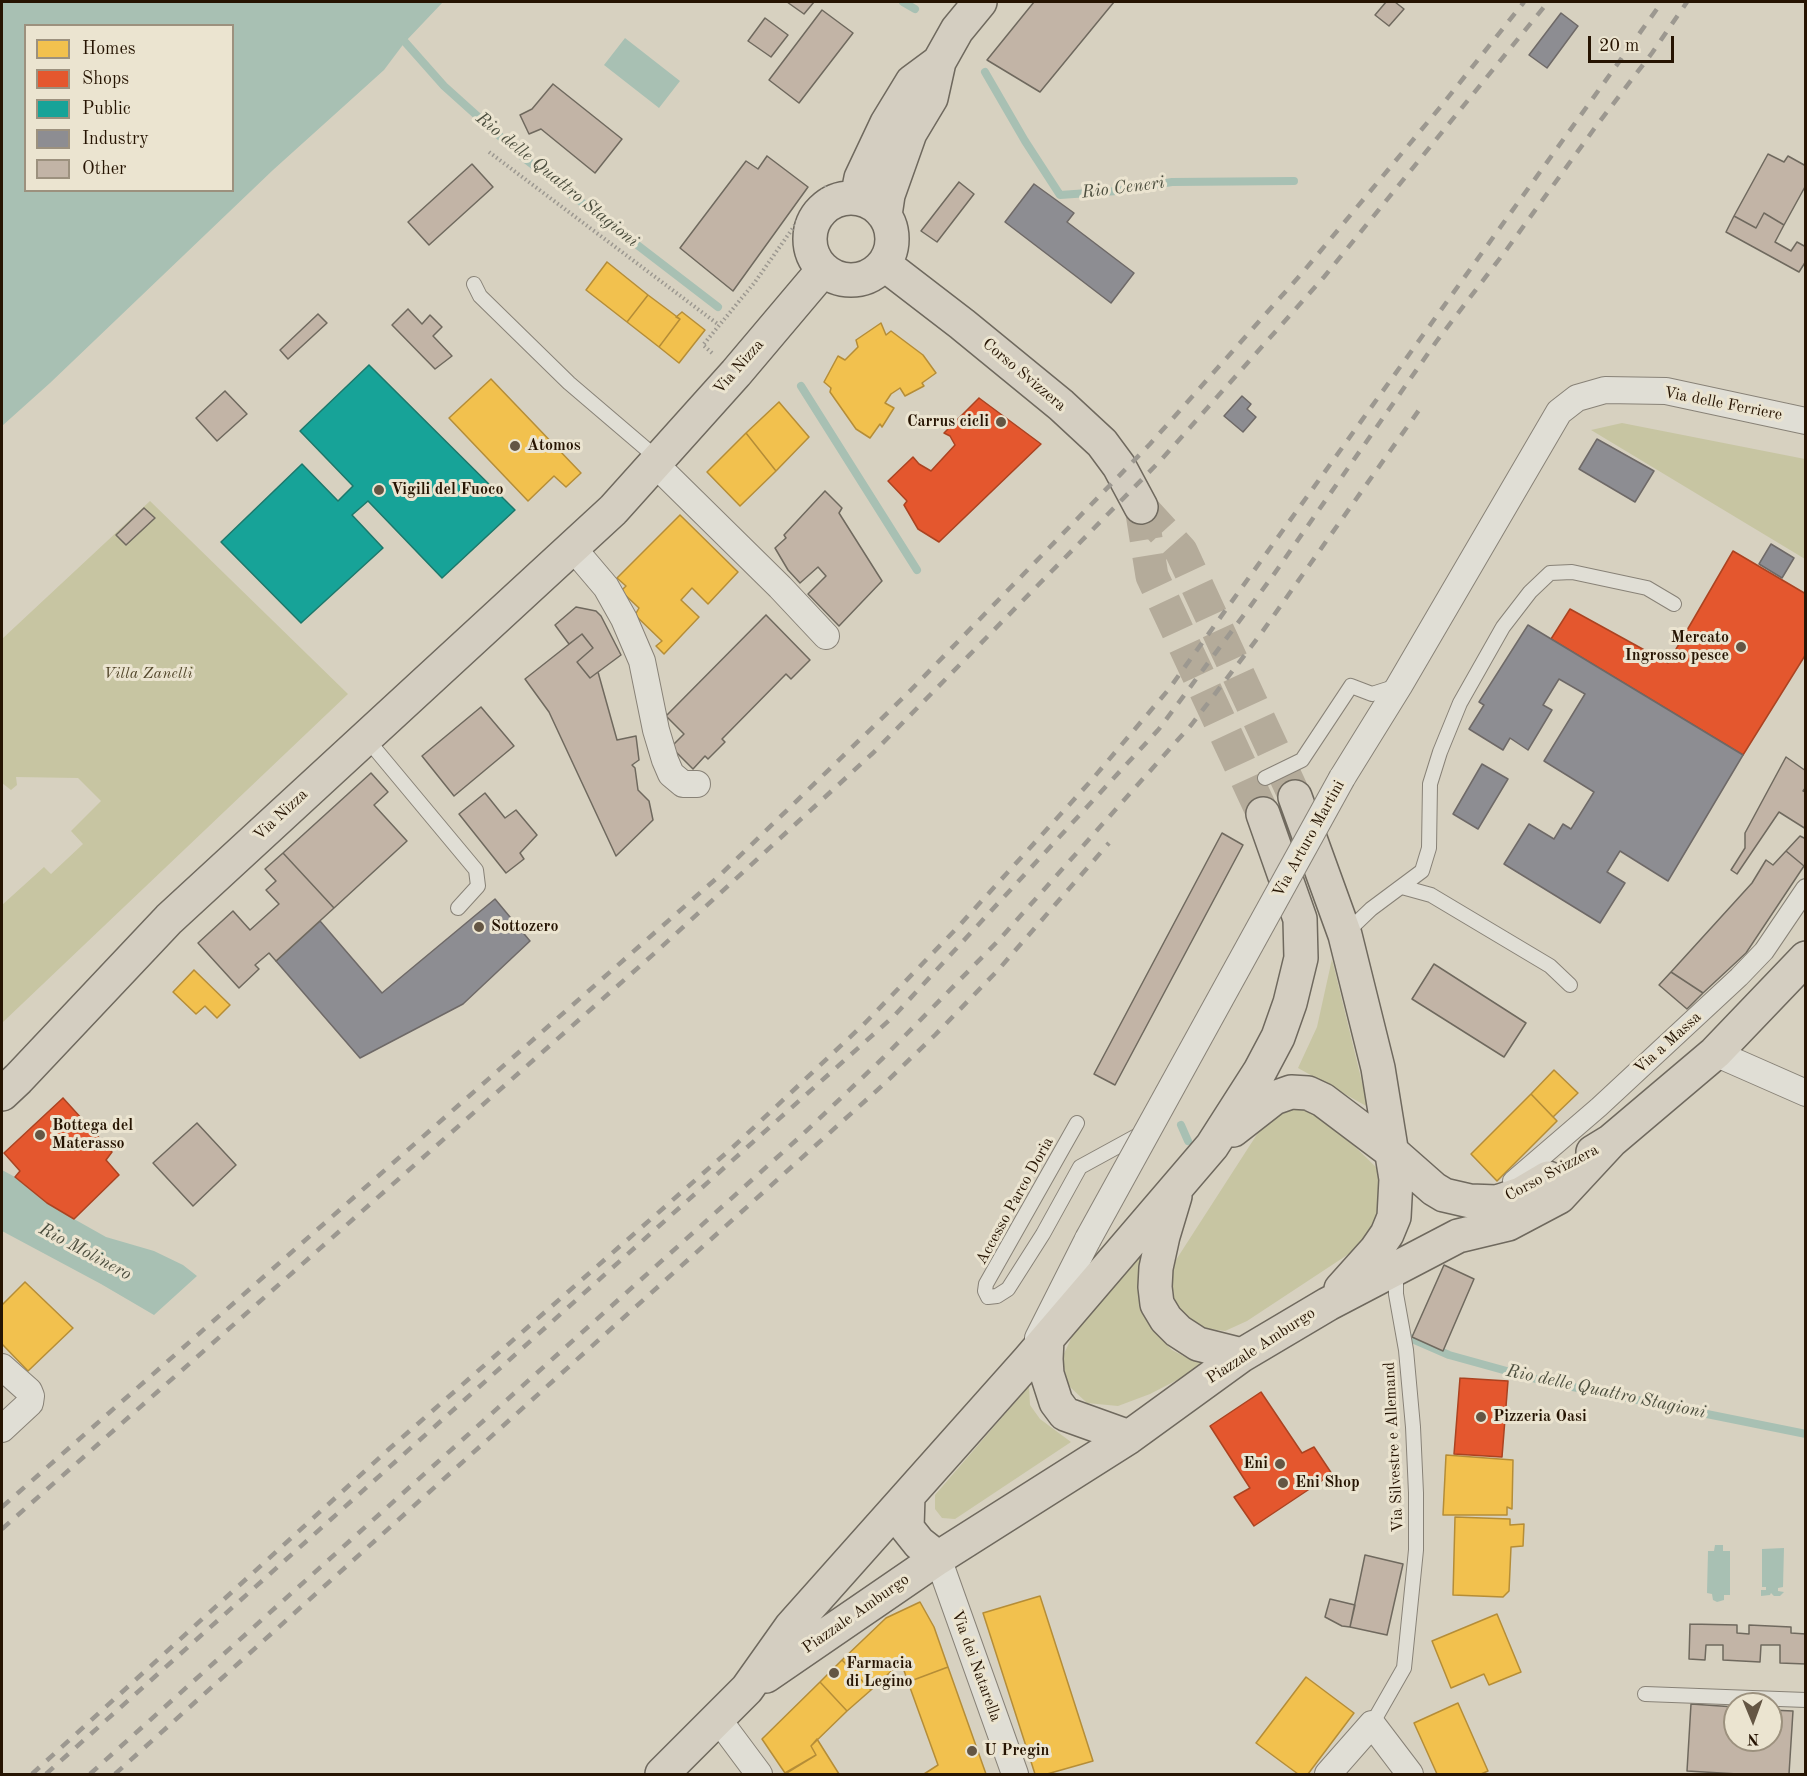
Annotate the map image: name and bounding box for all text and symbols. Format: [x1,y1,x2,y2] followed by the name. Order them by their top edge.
[24,24,234,192] legend
[1591,24,1676,62] scale bar
[1599,37,1639,55] text: 20 m
[82,40,136,58] text: Homes
[82,70,129,88] text: Shops
[82,100,131,118] text: Public
[471,108,643,252] water label: Rio delle Quattro Stagioni
[82,130,149,148] text: Industry
[82,160,126,178] text: Other
[1080,172,1166,204] water label: Rio Ceneri
[978,334,1070,416] street label: Corso Svizzera
[710,335,768,399] street label: Via Nizza
[1662,383,1784,425] street label: Via delle Ferriere
[907,412,989,432] place label: Carrus cicli
[994,415,1008,429] marker: Carrus cicli
[527,436,581,456] place label: Atomos
[508,439,522,453] marker: Atomos
[391,480,504,500] place label: Vigili del Fuoco
[372,483,386,497] marker: Vigili del Fuoco
[1625,628,1729,666] place label: Mercato Ingrosso pesce
[1734,640,1748,654] marker: Mercato Ingrosso pesce
[104,664,192,684] park label: Villa Zanelli
[1269,777,1349,901] street label: Via Arturo Martini
[250,785,312,845] street label: Via Nizza
[491,917,559,937] place label: Sottozero
[472,920,486,934] marker: Sottozero
[1630,1008,1706,1078] street label: Via a Massa
[52,1116,133,1154] place label: Bottega del Materasso
[33,1128,47,1142] marker: Bottega del Materasso
[972,1134,1058,1268] street label: Accesso Parco Doria
[1502,1140,1602,1206] street label: Corso Svizzera
[35,1219,135,1285] water label: Rio Molinero
[1203,1304,1319,1388] street label: Piazzale Amburgo
[1504,1360,1708,1424] water label: Rio delle Quattro Stagioni
[1380,1361,1408,1533] street label: Via Silvestre e Allemand
[1493,1407,1587,1427] place label: Pizzeria Oasi
[1474,1410,1488,1424] marker: Pizzeria Oasi
[1243,1454,1268,1474] place label: Eni
[1273,1457,1287,1471] marker: Eni
[1295,1473,1360,1493] place label: Eni Shop
[1276,1476,1290,1490] marker: Eni Shop
[799,1570,913,1658] street label: Piazzale Amburgo
[947,1608,1005,1724] street label: Via dei Natarella
[846,1654,913,1692] place label: Farmacia di Legino
[827,1666,841,1680] marker: Farmacia di Legino
[1723,1692,1783,1752] north arrow
[1747,1730,1760,1746] text: N
[984,1741,1049,1761] place label: U Pregin
[965,1744,979,1758] marker: U Pregin

